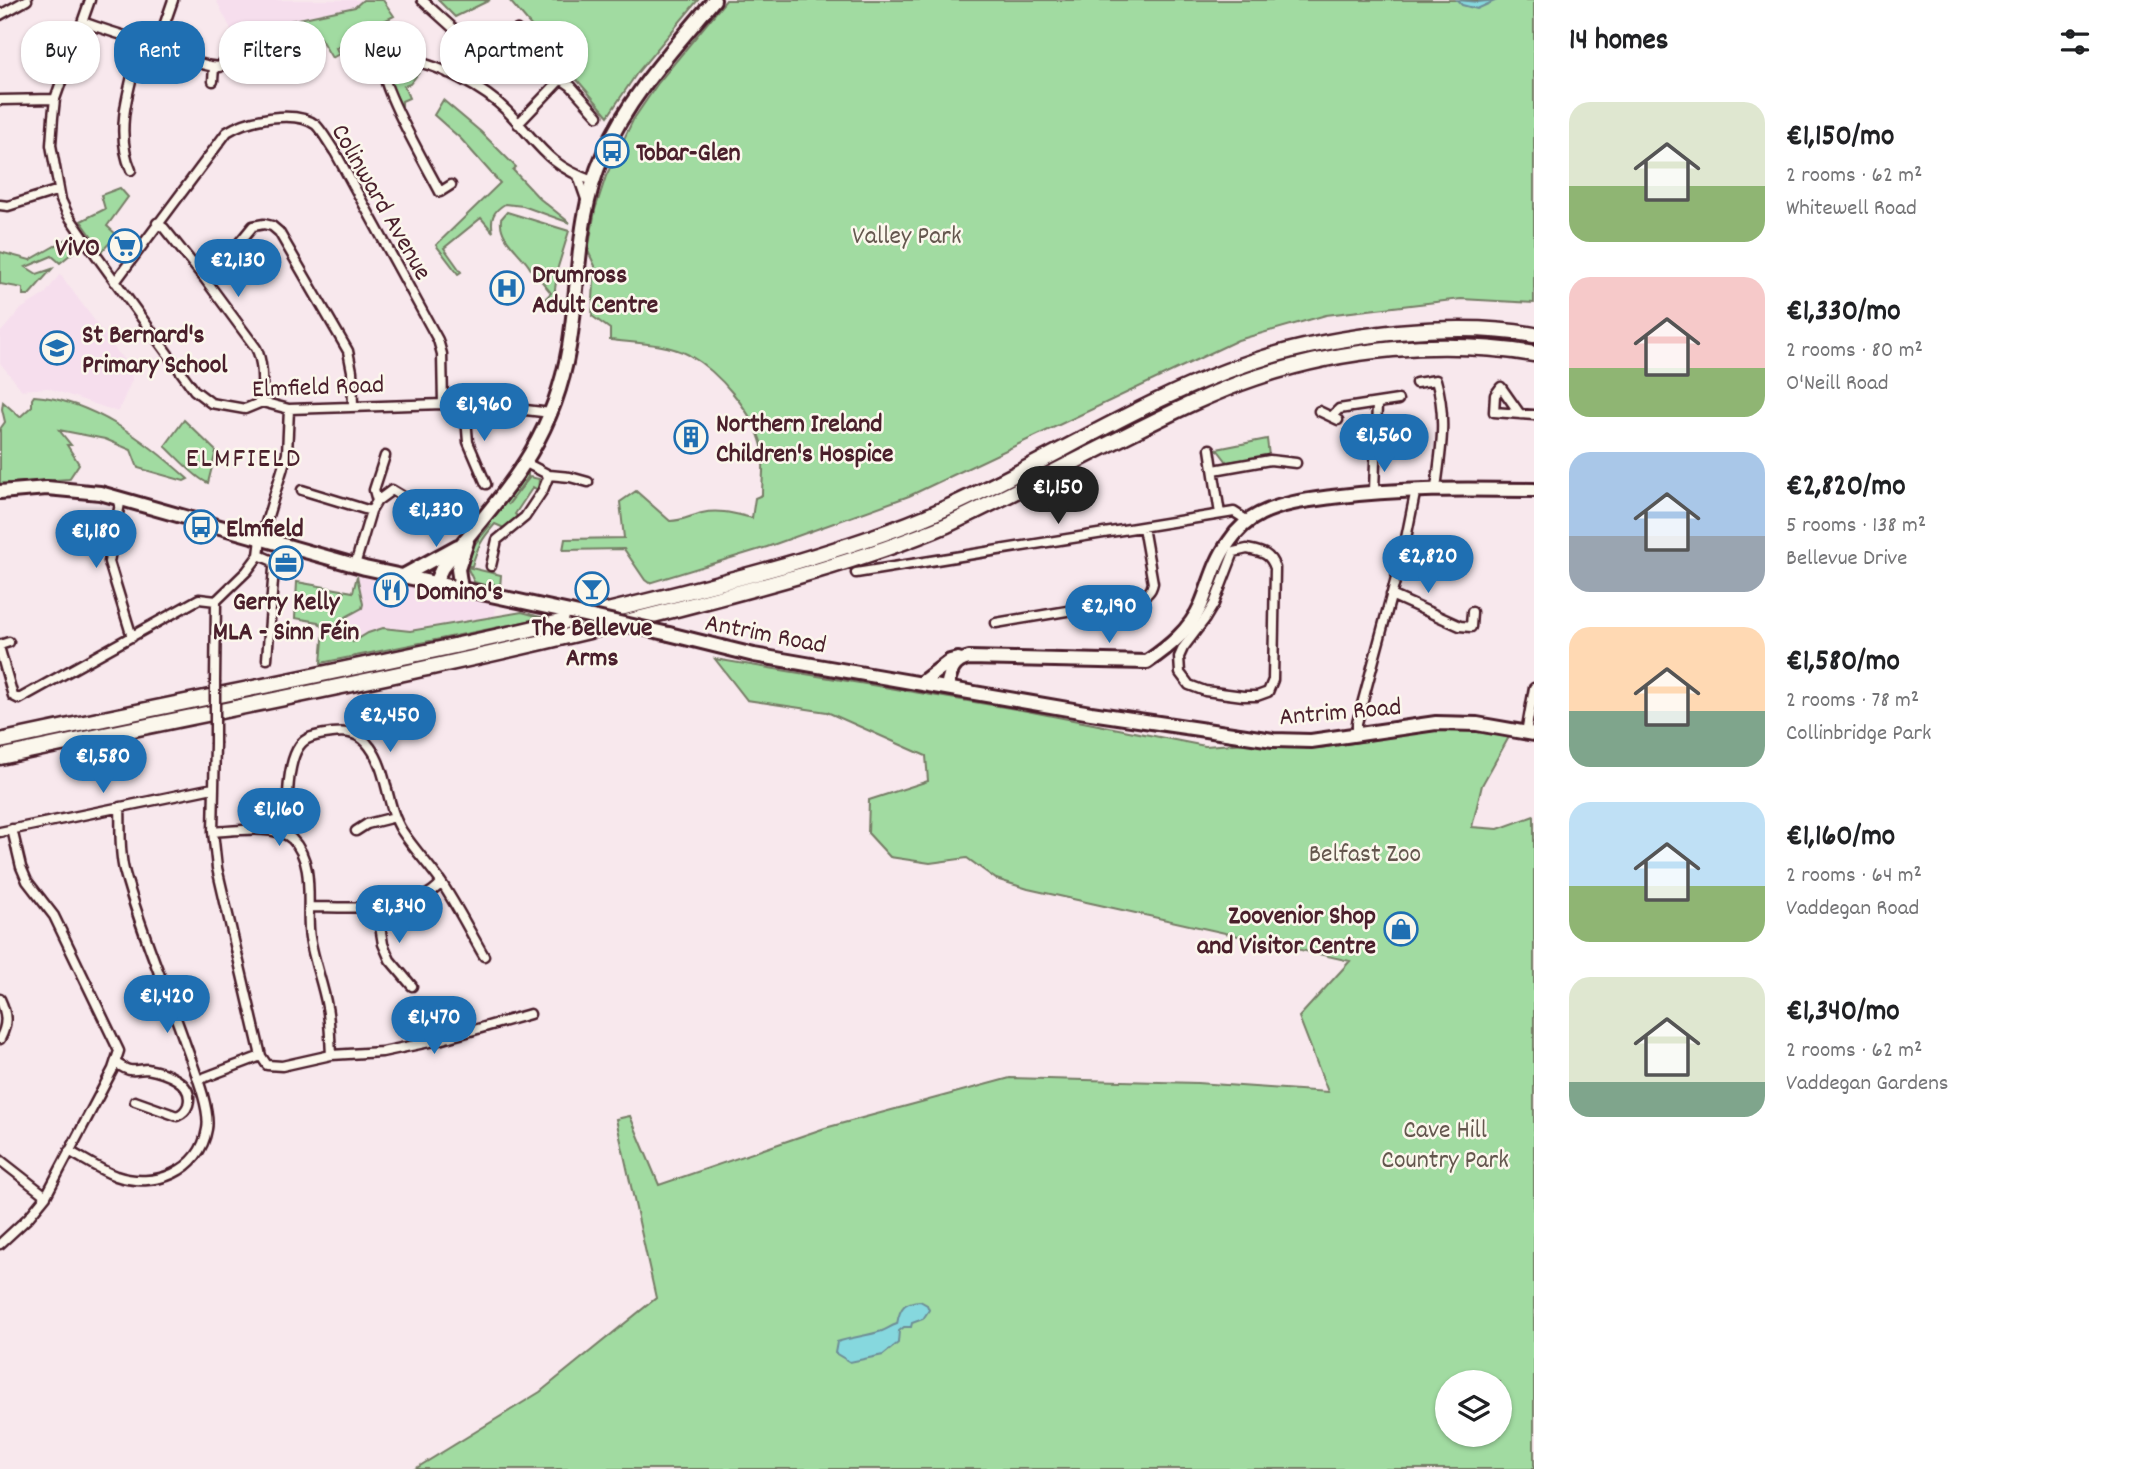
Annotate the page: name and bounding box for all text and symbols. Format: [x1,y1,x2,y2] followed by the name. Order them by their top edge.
[21,21,100,84] chip: Buy
[114,21,205,84] chip: Rent
[219,21,326,84] chip: Filters
[340,21,426,84] chip: New
[440,21,588,84] chip: Apartment
[1569,21,1668,64] text: 14 homes
[2056,23,2094,61] icon: filters
[1786,117,1894,160] text: €1,150/mo
[320,118,440,288] street label: Colinward Avenue
[1625,130,1709,214] icon: home
[593,132,631,170] bus stop icon: Tobar-Glen
[636,136,740,173] place label: Tobar-Glen
[1786,160,1922,193] text: 2 rooms · 62 m²
[1786,193,1917,226] text: Whitewell Road
[852,219,962,256] park label: Valley Park
[106,227,144,265] supermarket icon: ViVO
[55,231,100,268] place label: ViVO
[181,240,295,299] pin: €2,130
[210,245,266,278] text: €2,130
[532,258,658,325] place label: Drumross Adult Centre
[488,269,526,307] hospital icon: Drumross Adult Centre
[1786,292,1901,335] text: €1,330/mo
[1625,305,1709,389] icon: home
[82,318,228,385] place label: St Bernard's Primary School
[38,329,76,367] school or university icon: St Bernard's Primary School
[1786,335,1923,368] text: 2 rooms · 80 m²
[251,368,385,409] street label: Elmfield Road
[1786,368,1889,401] text: O'Neill Road
[427,384,541,443] pin: €1,960
[456,389,512,422] text: €1,960
[716,407,893,474] place label: Northern Ireland Children's Hospice
[1327,414,1441,474] pin: €1,560
[672,418,710,456] building icon: Northern Ireland Children's Hospice
[1356,420,1412,453] text: €1,560
[186,441,302,481] district label: ELMFIELD
[1001,466,1115,526] pin: €1,150
[1786,467,1906,510] text: €2,820/mo
[1033,472,1083,505] text: €1,150
[1625,480,1709,564] icon: home
[379,490,493,549] pin: €1,330
[408,495,464,528] text: €1,330
[182,508,220,546] bus stop icon: Elmfield
[39,510,153,570] pin: €1,180
[1786,510,1926,543] text: 5 rooms · 138 m²
[226,512,304,549] place label: Elmfield
[71,516,121,549] text: €1,180
[1371,536,1485,595] pin: €2,820
[1398,541,1458,574] text: €2,820
[1786,543,1907,576] text: Bellevue Drive
[267,544,305,582] office icon: Gerry Kelly MLA - Sinn Féin
[573,570,611,608] bar icon: The Bellevue Arms
[372,571,410,609] restaurant icon: Domino's
[416,575,503,612] place label: Domino's
[213,585,359,652] place label: Gerry Kelly MLA - Sinn Féin
[1052,586,1166,645] pin: €2,190
[1081,591,1137,624] text: €2,190
[702,606,829,665] street label: Antrim Road
[532,611,652,678] place label: The Bellevue Arms
[1786,642,1900,685] text: €1,580/mo
[1625,655,1709,739] icon: home
[1786,685,1919,718] text: 2 rooms · 78 m²
[1278,690,1403,737] street label: Antrim Road
[333,694,447,754] pin: €2,450
[360,700,420,733] text: €2,450
[1786,718,1932,751] text: Collinbridge Park
[46,736,160,795] pin: €1,580
[76,741,130,774] text: €1,580
[222,788,336,848] pin: €1,160
[253,794,305,827] text: €1,160
[1786,817,1895,860] text: €1,160/mo
[1625,830,1709,914] icon: home
[1309,837,1421,874] park label: Belfast Zoo
[1786,860,1922,893] text: 2 rooms · 64 m²
[342,886,456,945] pin: €1,340
[372,891,426,924] text: €1,340
[1786,893,1919,926] text: Vaddegan Road
[1197,899,1376,966] place label: Zoovenior Shop and Visitor Centre
[1382,910,1420,948] shop icon: Zoovenior Shop and Visitor Centre
[110,976,224,1035] pin: €1,420
[140,981,194,1014] text: €1,420
[1786,992,1900,1035] text: €1,340/mo
[377,996,491,1056] pin: €1,470
[407,1002,461,1035] text: €1,470
[1625,1005,1709,1089] icon: home
[1786,1035,1922,1068] text: 2 rooms · 62 m²
[1786,1068,1948,1101] text: Vaddegan Gardens
[1381,1113,1509,1180] park label: Cave Hill Country Park
[1435,1370,1512,1447] map controls
[1435,1370,1512,1447] button: layers

